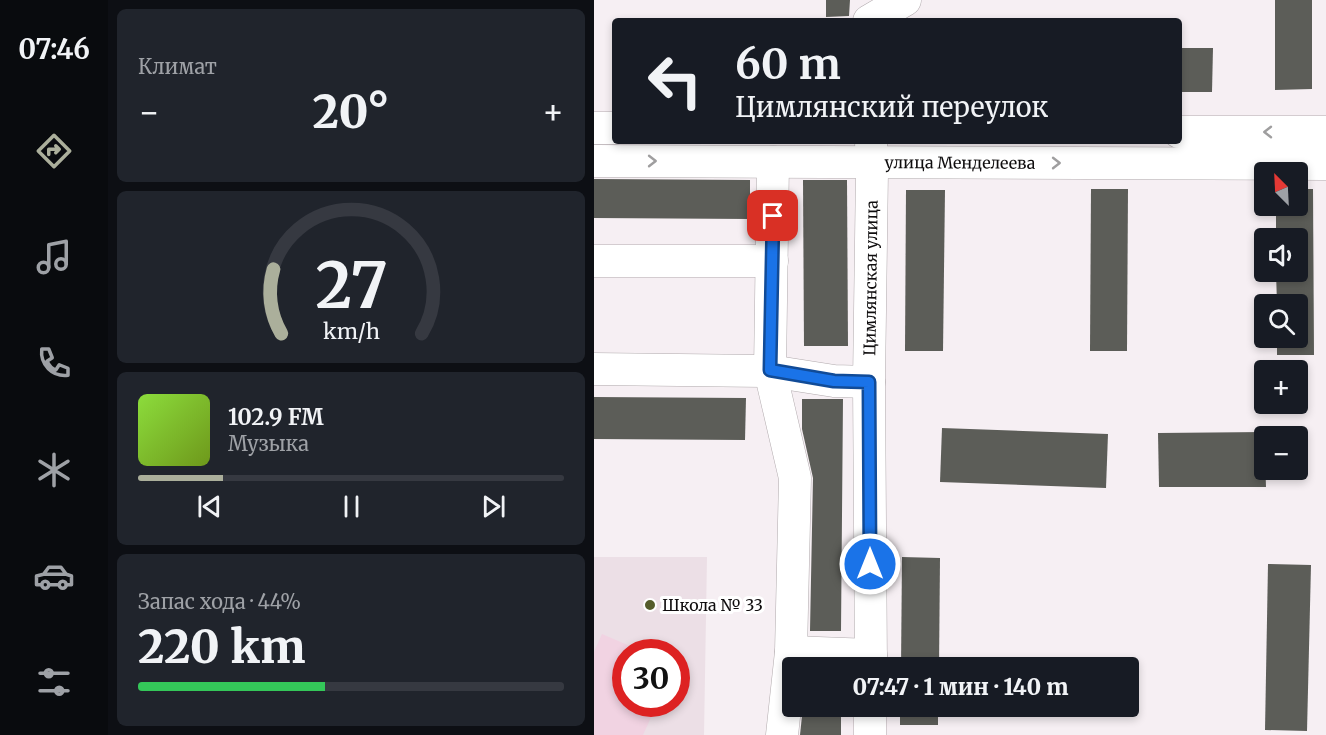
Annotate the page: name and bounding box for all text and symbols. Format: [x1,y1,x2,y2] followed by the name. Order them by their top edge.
[18,32,90,66] text: 07:46
[735,38,841,90] text: 60 m
[636,42,714,120] icon: left
[138,54,217,79] text: Климат
[313,84,389,140] text: 20°
[735,90,1048,124] text: Цимлянский переулок
[138,92,160,133] text: −
[542,92,564,133] text: +
[1263,126,1272,138] one-way arrow
[33,130,75,172] icon: directions
[884,152,1036,173] street label: улица Менделеева
[648,155,657,168] one-way arrow
[1052,157,1061,169] one-way arrow
[1254,162,1308,216] north arrow
[1254,162,1308,480] map controls
[747,190,798,241] pin
[756,199,789,232] icon: arrive
[859,200,882,356] street label: Цимлянская улица
[1254,228,1308,282] button: sound
[33,236,75,278] icon: music
[315,247,387,325] text: 27
[1254,294,1308,348] button: search
[323,318,379,345] text: km/h
[33,342,75,384] icon: phone
[1254,360,1308,414] button: +
[228,403,324,431] text: 102.9 FM
[1254,426,1308,480] button: −
[228,431,309,456] text: Музыка
[33,449,75,491] icon: climate
[193,490,226,523] icon: previous
[335,490,368,523] icon: pause
[477,490,510,523] icon: next
[838,532,902,596] position arrow
[33,555,75,597] icon: car
[138,589,301,614] text: Запас хода · 44%
[662,595,763,615] place label: Школа № 33
[643,598,657,612] marker: Школа № 33
[138,619,305,675] text: 220 km
[612,639,690,717] speed limit sign: 30
[33,661,75,703] icon: filters
[852,673,1069,701] text: 07:47 · 1 мин · 140 m

